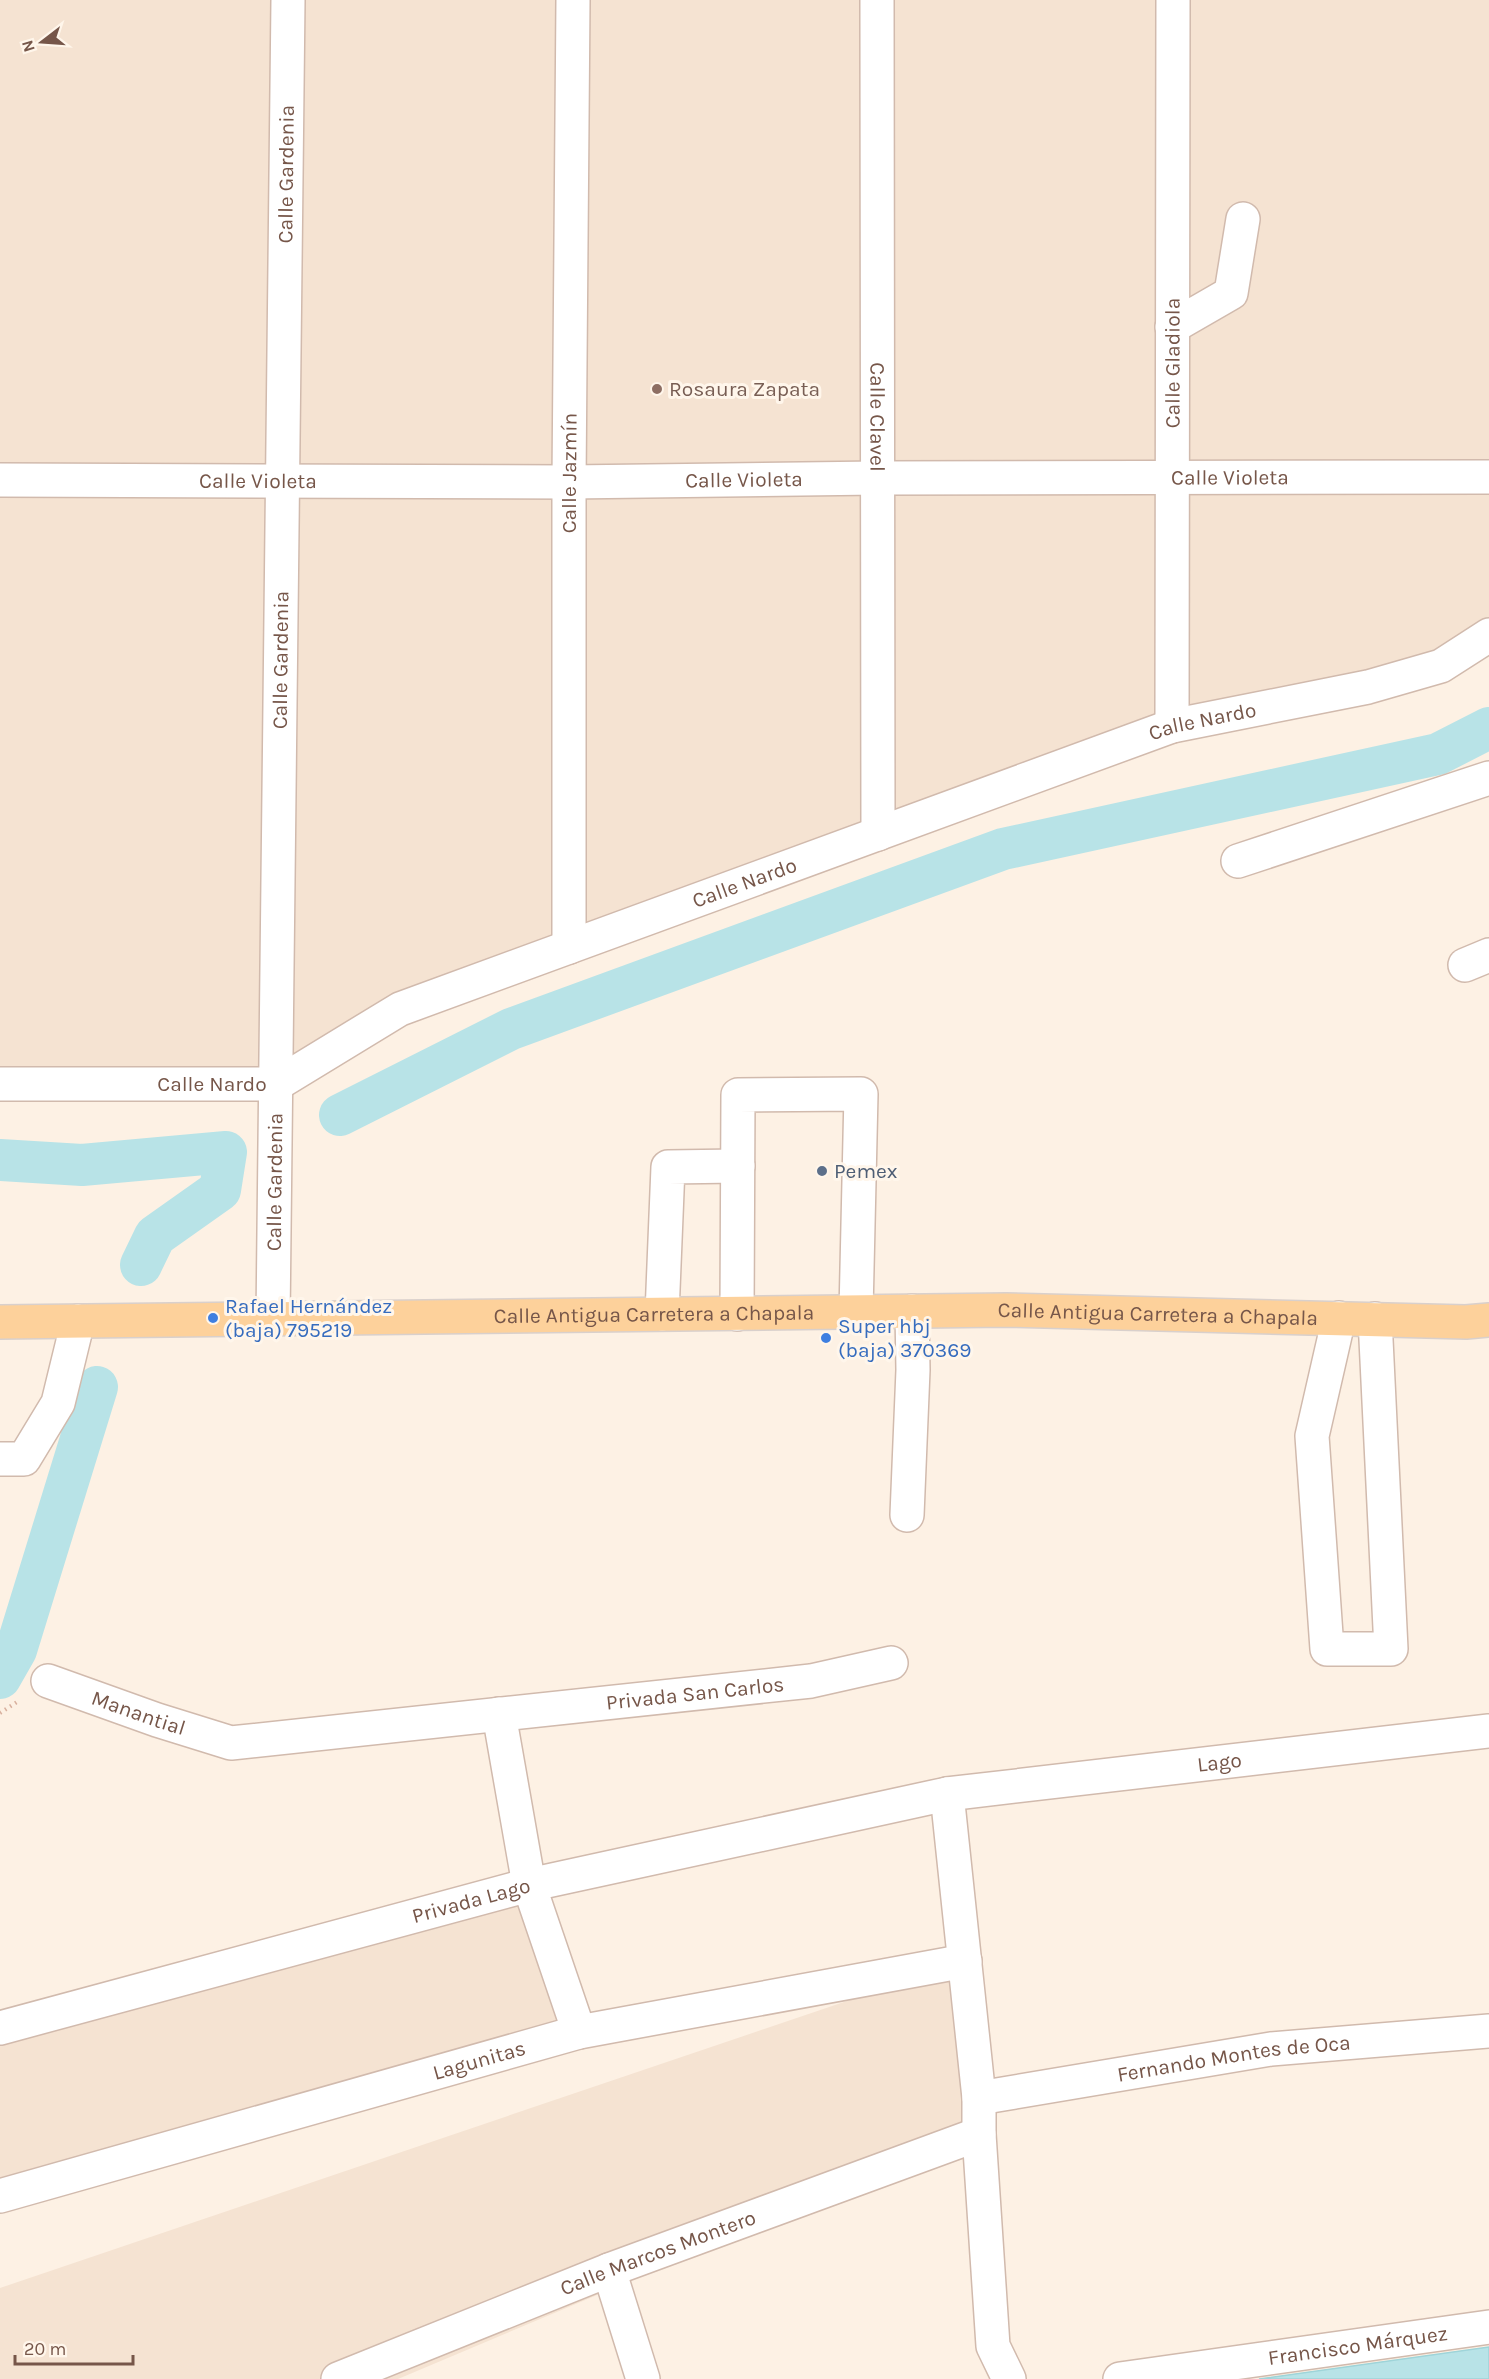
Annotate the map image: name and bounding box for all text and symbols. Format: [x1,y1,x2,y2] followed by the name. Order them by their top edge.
[12,12,72,72] north arrow
[17,38,39,55] text: N
[273,105,299,243] street label: Calle Gardenia
[1160,298,1185,428] street label: Calle Gladiola
[865,362,890,472] street label: Calle Clavel
[669,377,820,401] place label: Rosaura Zapata
[650,382,664,396] marker: Rosaura Zapata
[557,413,582,533] street label: Calle Jazmín
[1171,465,1289,490] street label: Calle Violeta
[685,467,803,492] street label: Calle Violeta
[199,469,317,493] street label: Calle Violeta
[268,591,293,729] street label: Calle Gardenia
[1145,698,1258,746] street label: Calle Nardo
[689,853,800,913] street label: Calle Nardo
[157,1072,267,1096] street label: Calle Nardo
[262,1113,287,1251] street label: Calle Gardenia
[834,1159,898,1183] place label: Pemex
[815,1164,829,1178] marker: Pemex
[225,1294,392,1342] place label: Rafael Hernández (baja) 795219
[998,1298,1318,1330] street label: Calle Antigua Carretera a Chapala
[494,1300,814,1328] street label: Calle Antigua Carretera a Chapala
[206,1311,220,1325] marker: Rafael Hernández (baja) 795219
[838,1314,971,1362] place label: Super hbj (baja) 370369
[819,1331,833,1345] marker: Super hbj (baja) 370369
[605,1672,785,1715] street label: Privada San Carlos
[88,1686,188,1740] street label: Manantial
[1196,1748,1243,1777] street label: Lago
[409,1873,533,1928] street label: Privada Lago
[1115,2030,1351,2087] street label: Fernando Montes de Oca
[430,2036,528,2085] street label: Lagunitas
[557,2205,759,2300] street label: Calle Marcos Montero
[1266,2321,1449,2370] street label: Francisco Márquez
[15,2328,134,2366] scale bar
[24,2338,66,2360] text: 20 m

